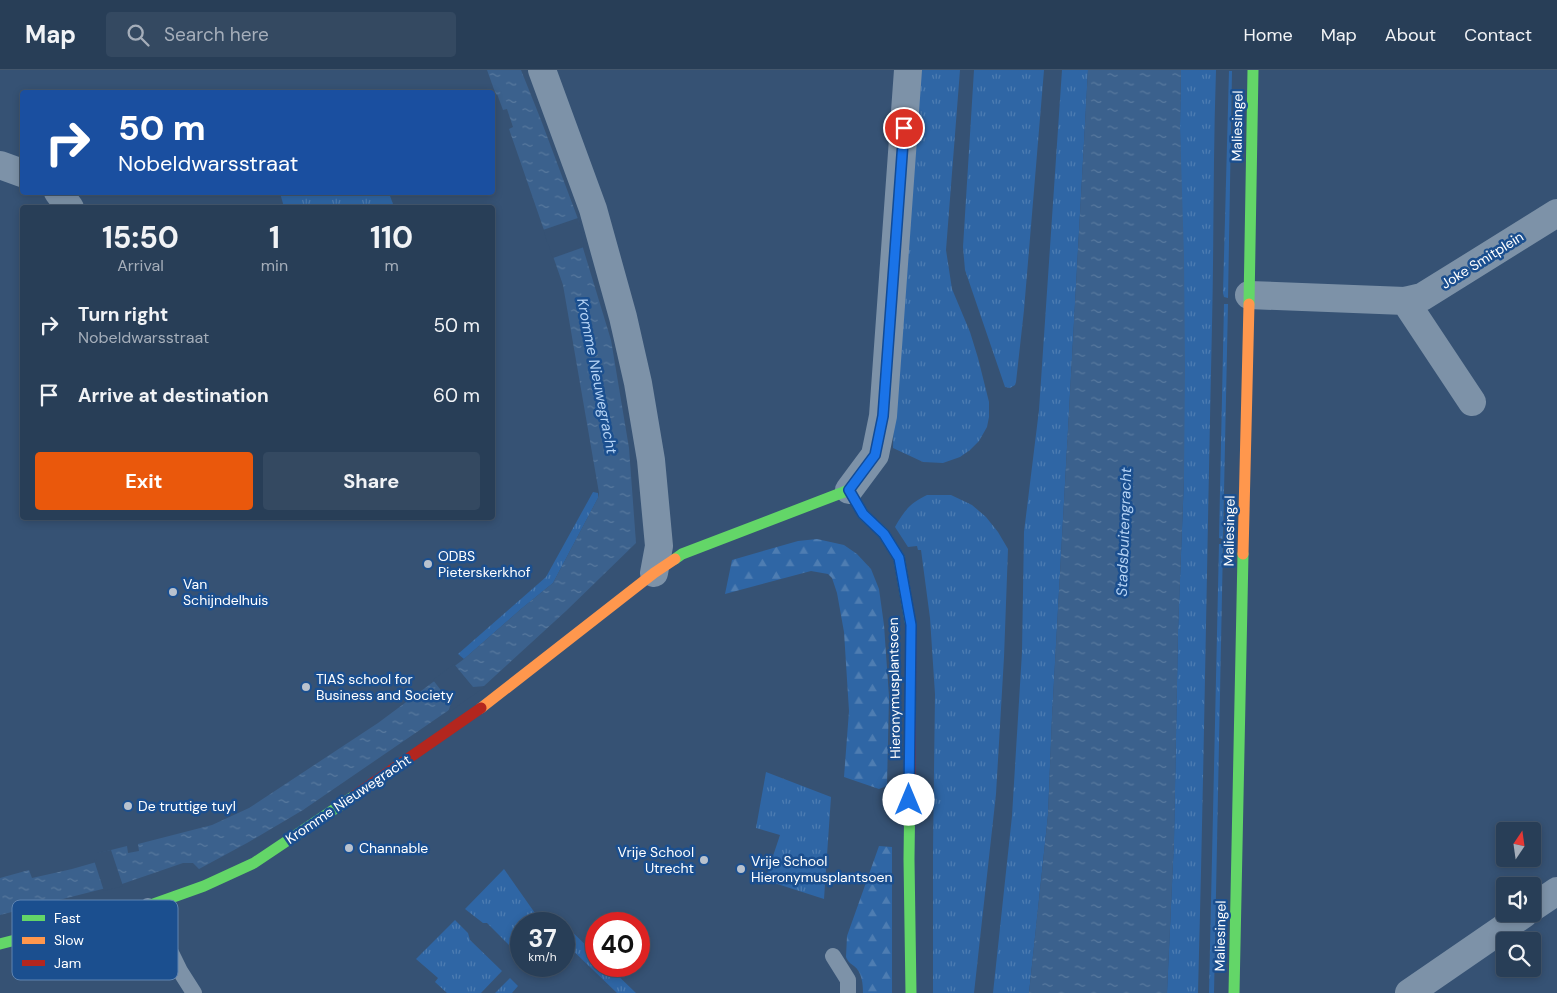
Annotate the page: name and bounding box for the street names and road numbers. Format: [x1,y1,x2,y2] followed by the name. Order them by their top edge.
[1227,90,1247,162] street label: Maliesingel
[1437,227,1527,293] street label: Joke Smitplein
[1219,495,1239,567] street label: Maliesingel
[884,617,904,759] street label: Hieronymusplantsoen
[282,750,414,848] street label: Kromme Nieuwegracht
[1210,900,1230,972] street label: Maliesingel

